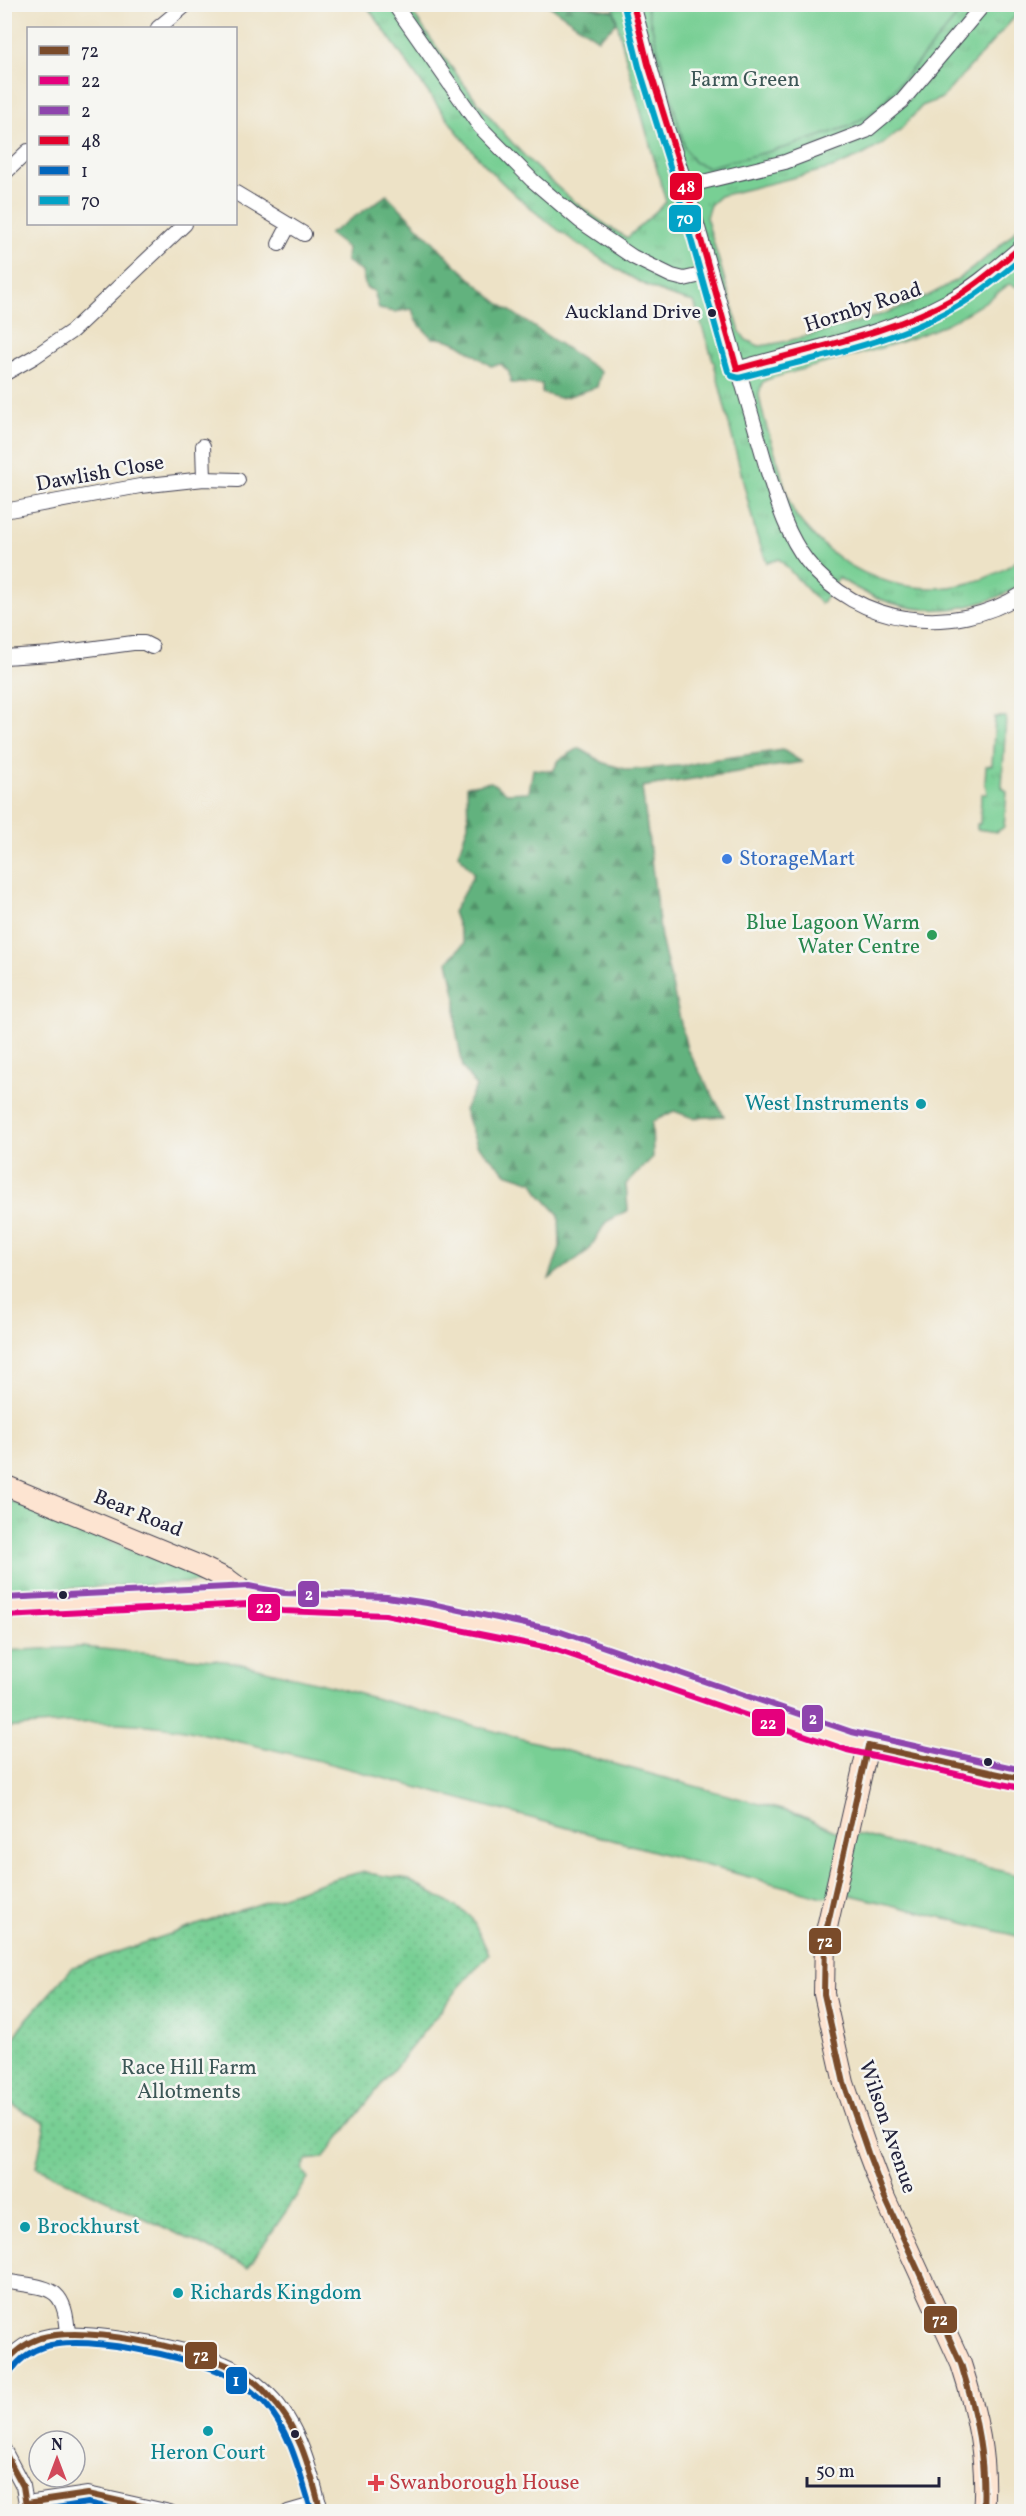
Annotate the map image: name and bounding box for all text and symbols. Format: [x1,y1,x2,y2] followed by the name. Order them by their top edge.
[27,27,237,225] legend
[81,40,99,65] text: 72
[690,66,800,95] park label: Farm Green
[81,70,100,95] text: 22
[81,100,91,125] text: 2
[81,130,101,155] text: 48
[81,160,88,185] text: 1
[669,172,703,201] line badge: 48
[677,177,695,199] text: 48
[81,190,100,215] text: 70
[668,204,702,233] line badge: 70
[677,209,694,231] text: 70
[801,275,925,341] street label: Hornby Road
[565,299,701,327] place label: Auckland Drive
[706,307,718,319] marker: Auckland Drive
[34,448,166,500] street label: Dawlish Close
[739,845,855,874] place label: StorageMart
[720,852,734,866] marker: StorageMart
[746,909,920,962] place label: Blue Lagoon Warm Water Centre
[925,928,939,942] marker: Blue Lagoon Warm Water Centre
[745,1090,909,1119] place label: West Instruments
[914,1097,928,1111] marker: West Instruments
[89,1483,187,1545] street label: Bear Road
[297,1580,320,1608] line badge: 2
[305,1585,313,1607] text: 2
[57,1589,69,1601] unlabelled marker
[247,1593,281,1622] line badge: 22
[256,1598,272,1620] text: 22
[801,1704,824,1733] line badge: 2
[751,1708,786,1737] line badge: 22
[809,1709,817,1731] text: 2
[760,1714,776,1736] text: 22
[982,1756,994,1768] unlabelled marker
[808,1927,842,1955] line badge: 72
[817,1932,833,1954] text: 72
[121,2054,257,2107] park label: Race Hill Farm Allotments
[851,2057,923,2197] street label: Wilson Avenue
[37,2213,140,2242] place label: Brockhurst
[18,2220,32,2234] marker: Brockhurst
[190,2279,362,2308] place label: Richards Kingdom
[171,2286,185,2300] marker: Richards Kingdom
[923,2305,958,2334] line badge: 72
[932,2310,948,2332] text: 72
[184,2341,218,2370] line badge: 72
[193,2346,209,2368] text: 72
[225,2366,248,2395] line badge: 1
[233,2371,239,2393] text: 1
[201,2424,215,2438] marker: Heron Court
[289,2428,301,2440] unlabelled marker
[27,2429,87,2489] north arrow
[51,2435,63,2457] text: N
[150,2439,266,2468] place label: Heron Court
[807,2450,939,2488] scale bar
[816,2460,855,2485] text: 50 m
[389,2469,580,2498] place label: Swanborough House
[367,2474,385,2492] marker: Swanborough House

